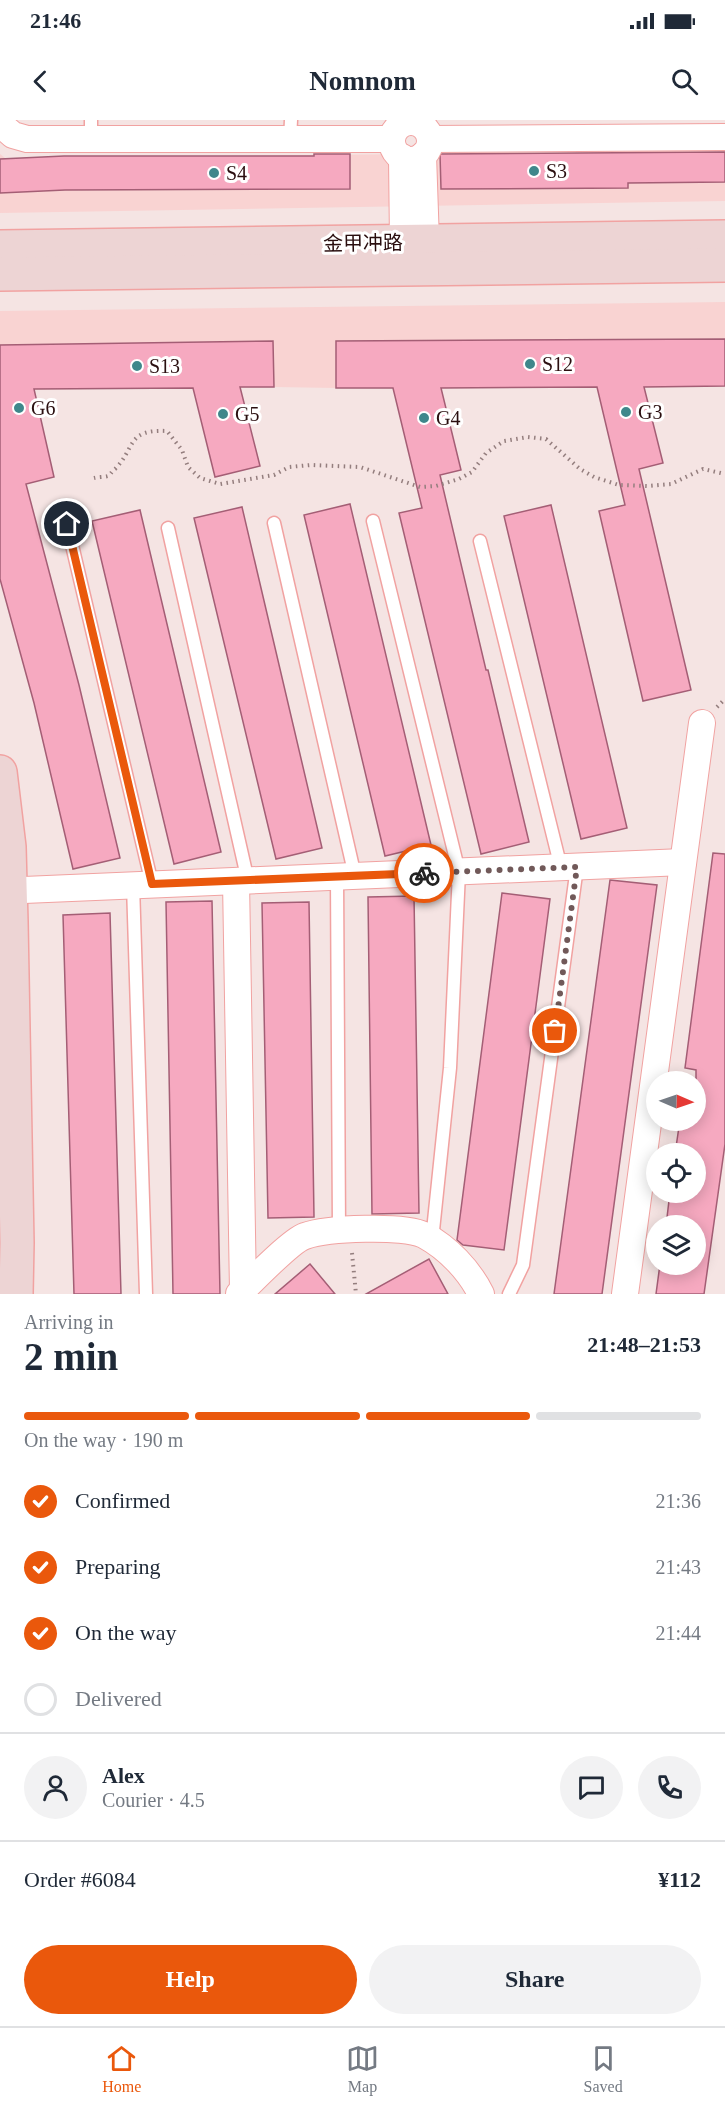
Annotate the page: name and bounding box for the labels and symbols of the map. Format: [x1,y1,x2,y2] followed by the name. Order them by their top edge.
[546,160,567,182] place label: S3
[226,162,247,184] place label: S4
[527,164,541,178] marker: S3
[207,166,221,180] marker: S4
[323,231,403,255] street label: 金甲冲路
[542,353,573,375] place label: S12
[149,355,180,377] place label: S13
[523,357,537,371] marker: S12
[130,359,144,373] marker: S13
[31,397,55,419] place label: G6
[12,401,26,415] marker: G6
[638,401,662,423] place label: G3
[235,403,259,425] place label: G5
[619,405,633,419] marker: G3
[216,407,230,421] marker: G5
[436,407,460,429] place label: G4
[417,411,431,425] marker: G4
[41,498,92,549] pin
[394,843,454,903] courier
[529,1005,580,1056] pin
[646,1071,706,1131] north arrow

